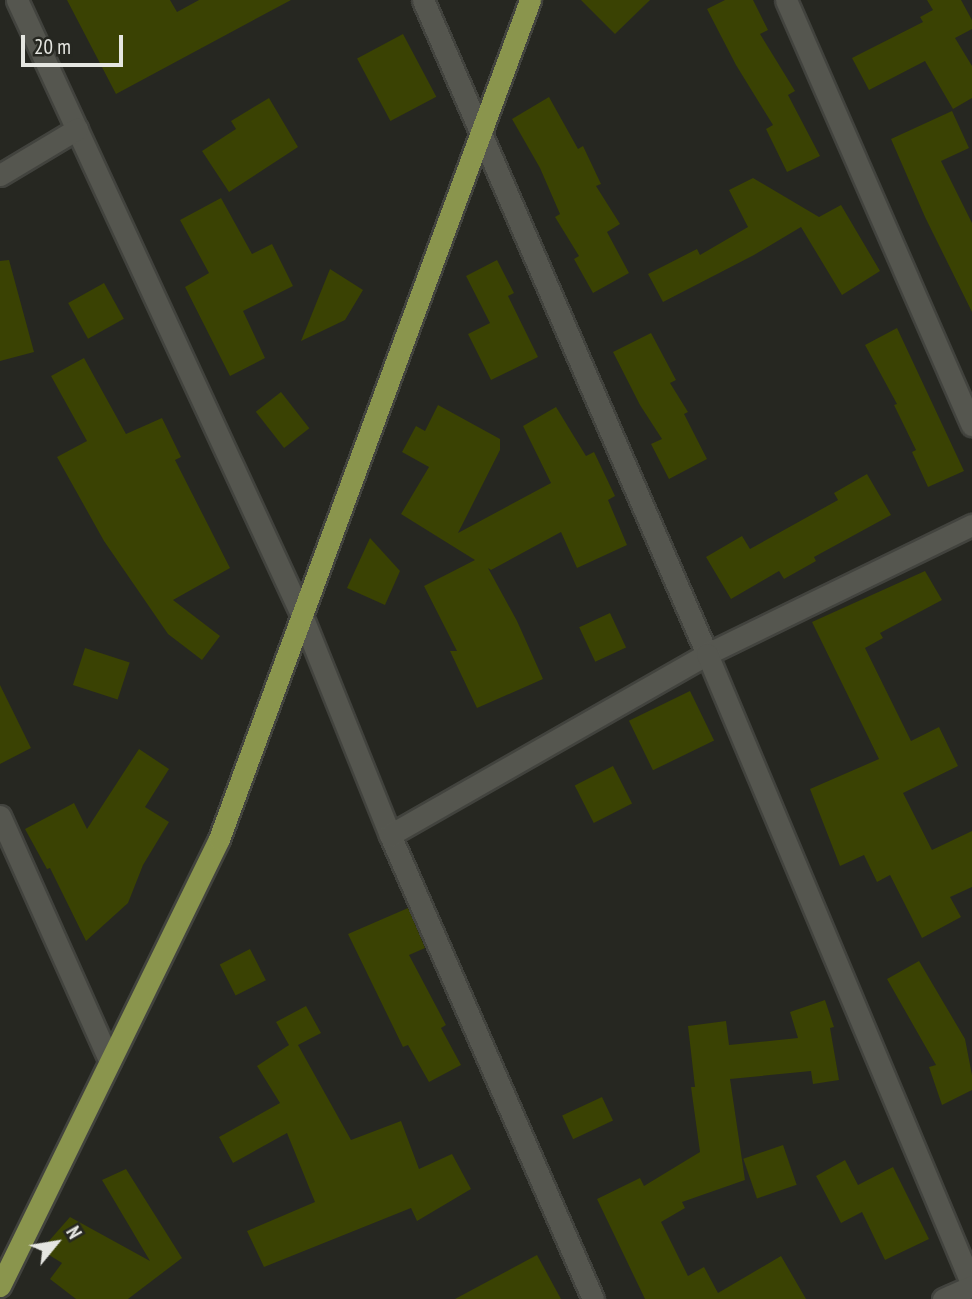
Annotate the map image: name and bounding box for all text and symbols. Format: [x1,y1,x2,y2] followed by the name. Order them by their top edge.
[24,21,126,65] scale bar
[34,33,71,60] text: 20 m
[21,1208,91,1278] north arrow
[61,1222,87,1243] text: N

